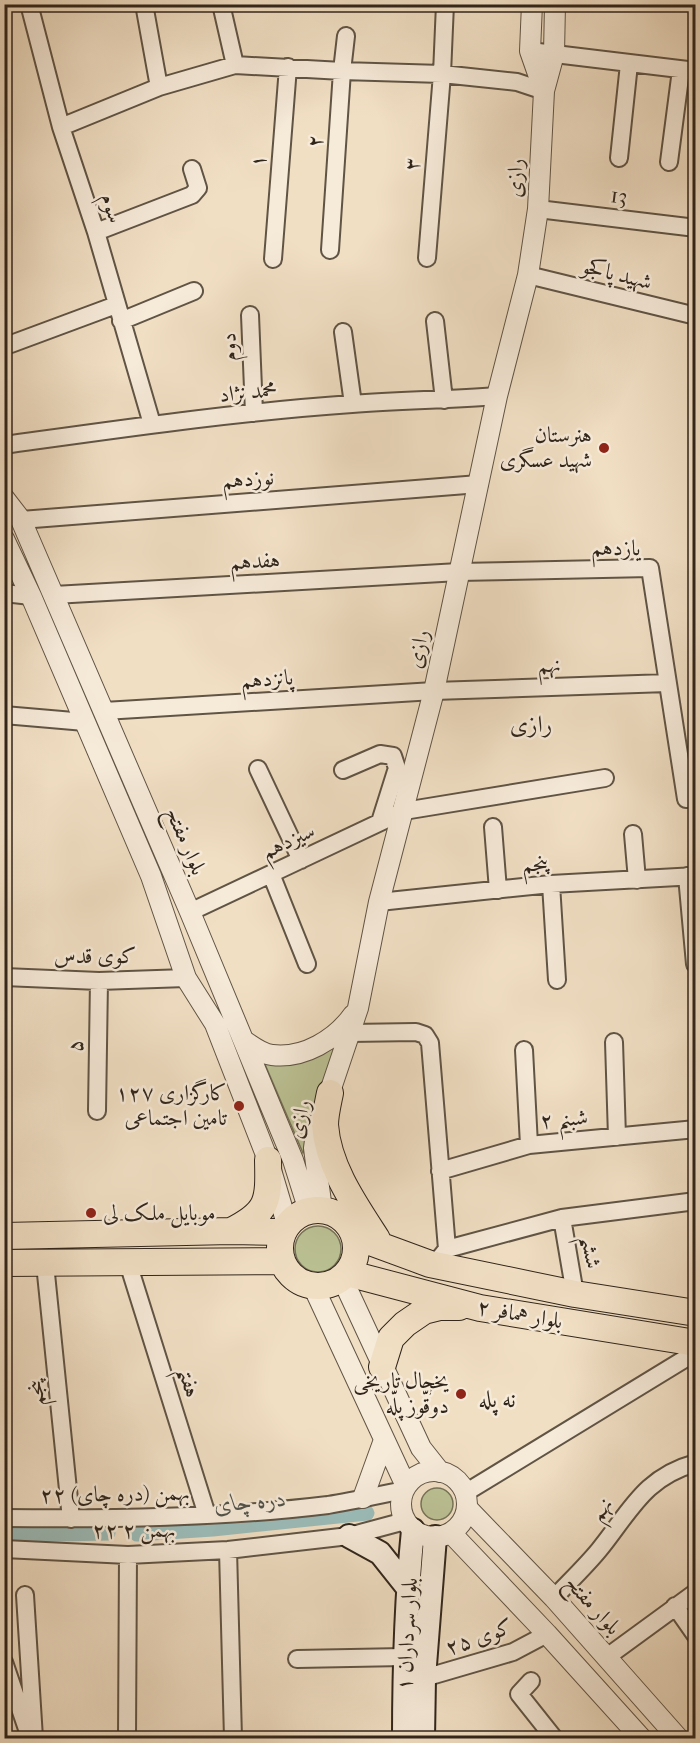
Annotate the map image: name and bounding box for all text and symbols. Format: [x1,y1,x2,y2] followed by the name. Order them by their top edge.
[302,134,328,148] street label: ۲
[245,154,271,168] street label: ۱
[398,156,426,172] street label: ۳
[501,158,529,198] street label: رازی
[609,182,629,210] street label: 13
[89,190,129,228] street label: سوم
[577,252,655,298] street label: شهید پاکجو
[216,332,248,362] street label: دوم
[218,376,278,408] street label: محمد نژاد
[500,422,592,474] place label: هنرستان شهید عسگری
[597,441,611,455] marker: هنرستان شهید عسگری
[221,464,275,501] street label: نوزدهم
[591,535,643,568] street label: یازدهم
[229,547,281,582] street label: هفدهم
[401,627,435,671] street label: رازی
[537,652,561,685] street label: نهم
[240,664,296,701] street label: پانزدهم
[510,710,552,738] district label: رازی
[155,803,212,881] street label: بلوار مفتح
[257,817,322,871] street label: سیزدهم
[521,850,551,885] street label: پنجم
[54,943,136,969] street label: کوی قدس
[62,1039,88,1053] street label: ۵
[115,1078,228,1131] place label: کارگزاری ۱۲۷ تامین اجتماعی
[282,1097,316,1141] street label: رازی
[232,1099,246,1113] marker: کارگزاری ۱۲۷ تامین اجتماعی
[539,1104,590,1142] street label: شبنم ۲
[103,1200,216,1228] place label: موبایل ملک لی
[84,1206,98,1220] marker: موبایل ملک لی
[567,1233,607,1272] street label: ششم
[475,1294,565,1335] street label: بلوار همافر ۲
[164,1364,206,1403] street label: هفتم
[353,1368,449,1422] place label: یخچال تاریخی دوقّوز پلّه
[22,1376,57,1407] street label: پنجم
[478,1385,516,1416] district label: نه پله
[454,1387,468,1401] marker: یخچال تاریخی دوقّوز پلّه
[40,1480,190,1510] street label: ۲۲ بهمن (دره چای)
[212,1484,288,1521] water label: دره چای
[584,1492,624,1530] street label: نهم
[92,1517,176,1545] street label: ۲۲ بهمن ۲
[555,1570,627,1644] street label: بلوار مفتح
[391,1577,424,1691] street label: بلوار سرداران ۱
[442,1613,516,1661] street label: کوی ۲۵

